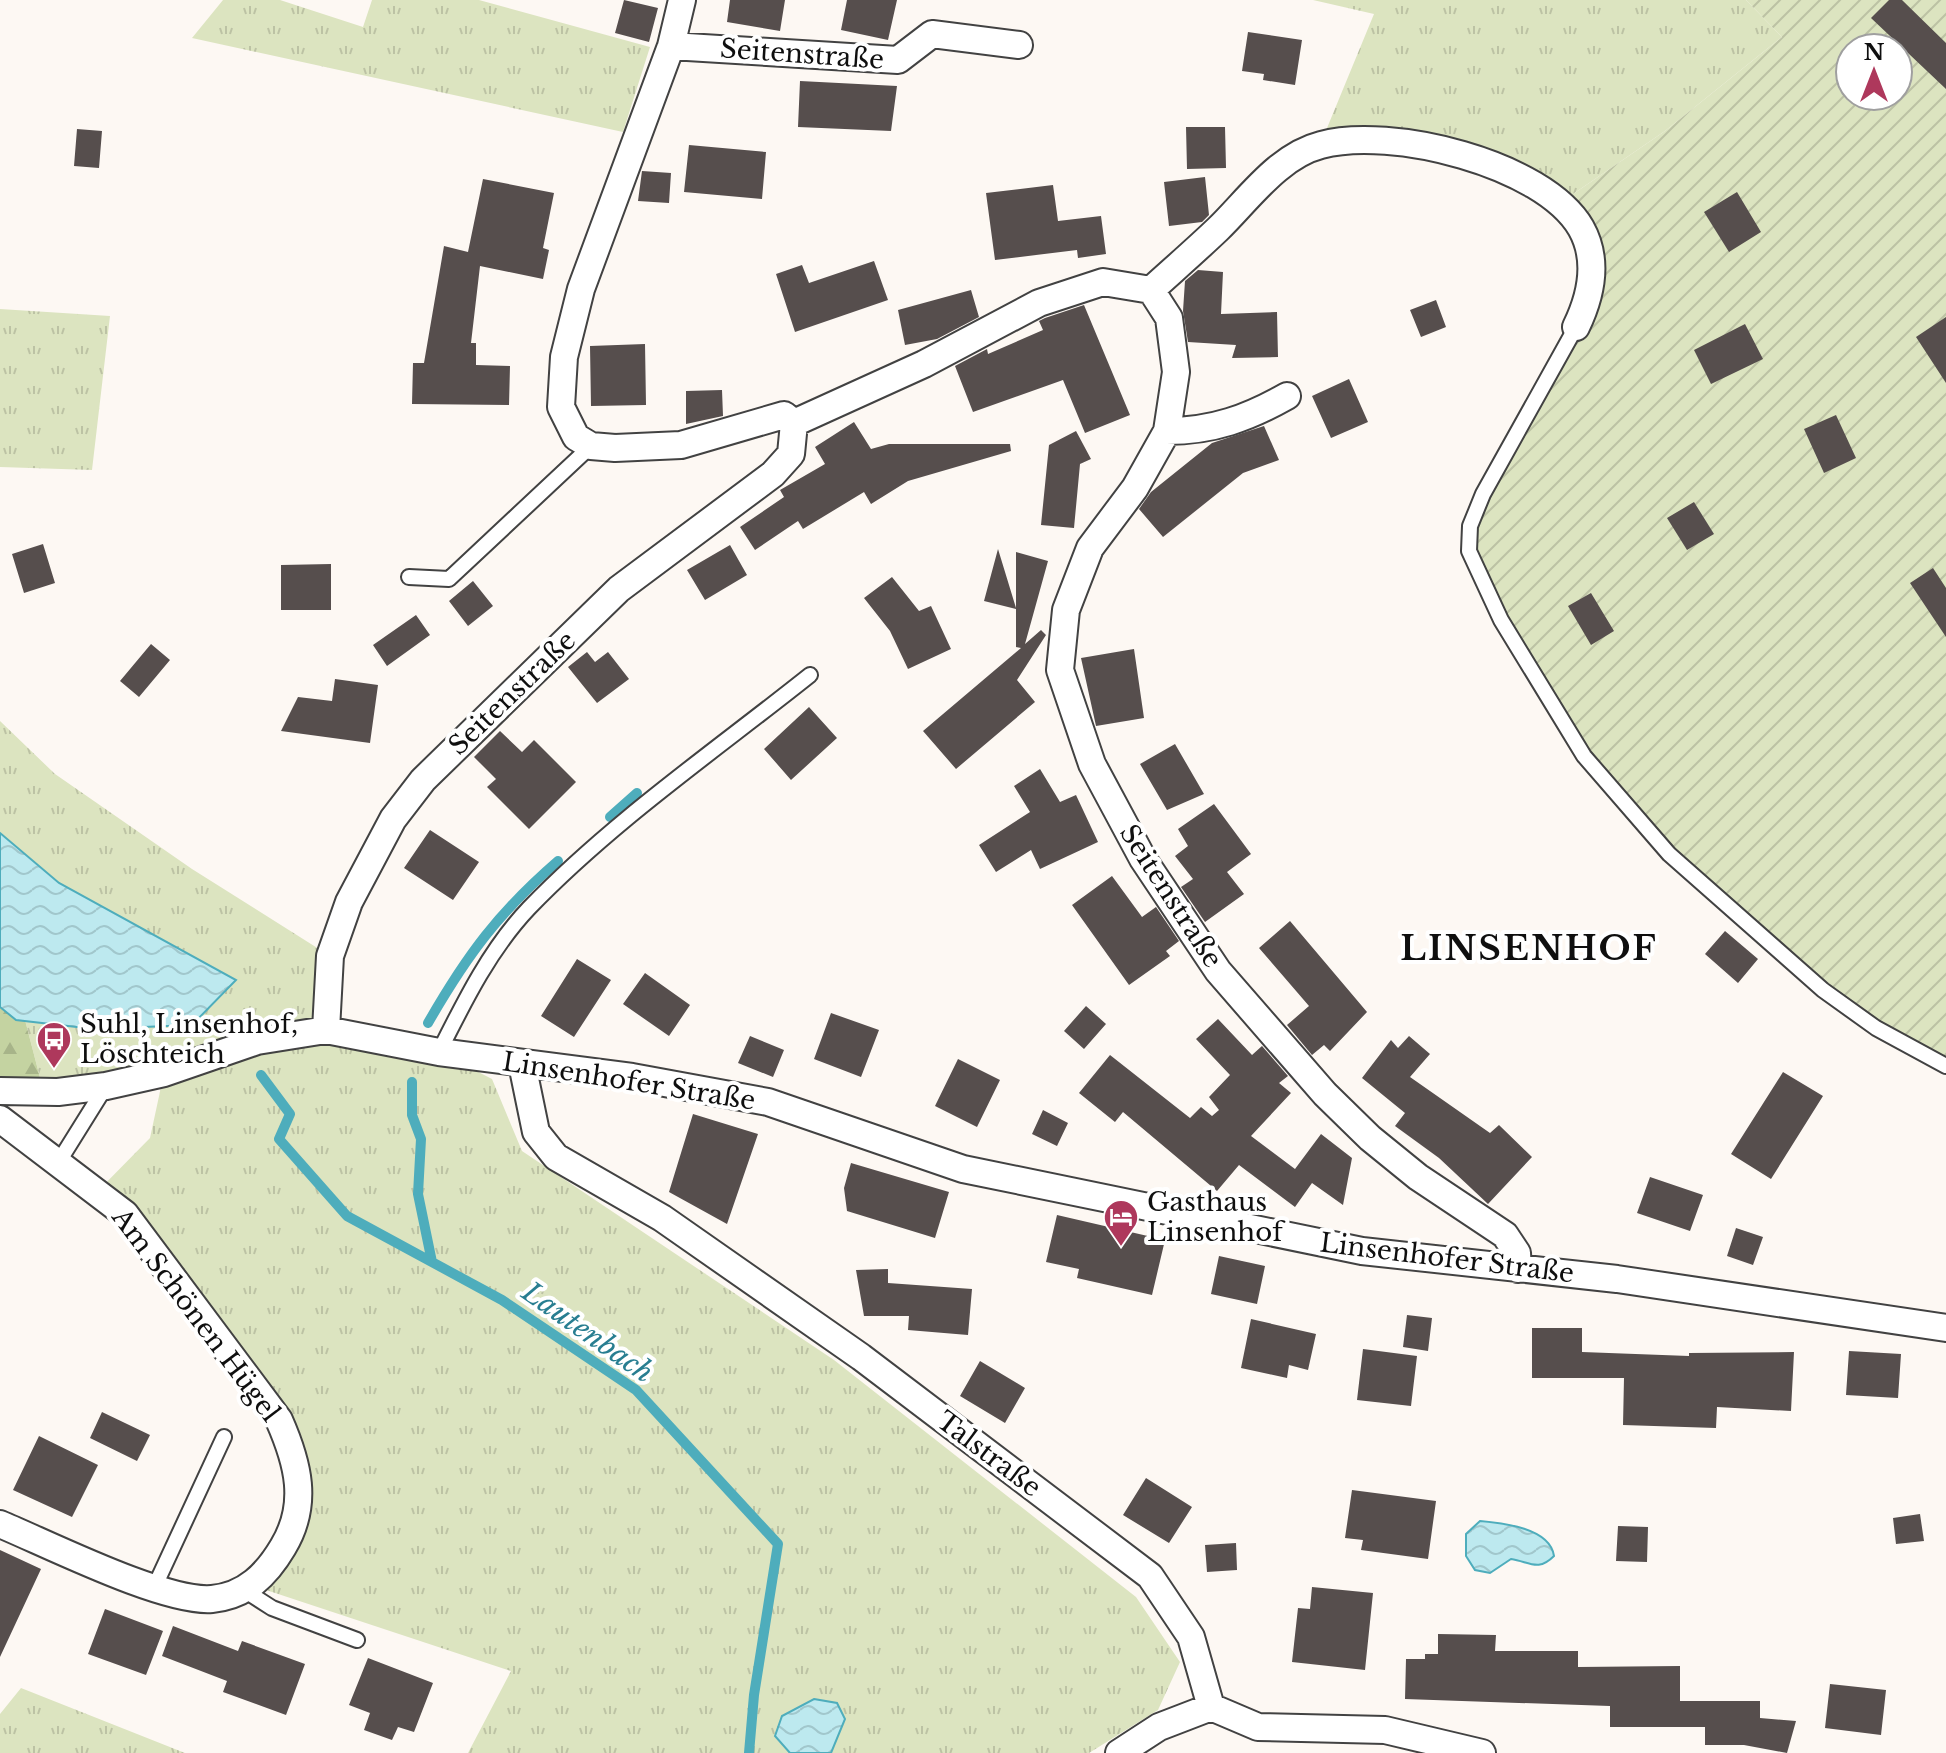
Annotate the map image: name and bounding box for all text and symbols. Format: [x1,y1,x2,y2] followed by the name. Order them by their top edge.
[719,32,885,76] street label: Seitenstraße
[1834,32,1914,112] north arrow
[1864,39,1885,66] text: N
[442,624,582,762] street label: Seitenstraße
[1113,818,1229,974] street label: Seitenstraße
[1400,927,1658,969] district label: LINSENHOF
[80,1008,298,1070] place label: Suhl, Linsenhof, Löschteich
[35,1020,73,1070] bus stop icon: Suhl, Linsenhof, Löschteich
[500,1045,758,1117] street label: Linsenhofer Straße
[1147,1186,1286,1248] place label: Gasthaus Linsenhof
[1102,1198,1140,1248] hotel icon: Gasthaus Linsenhof
[105,1201,287,1428] street label: Am Schönen Hügel
[1318,1227,1576,1289] street label: Linsenhofer Straße
[515,1274,660,1390] water label: Lautenbach
[931,1404,1047,1504] street label: Talstraße

